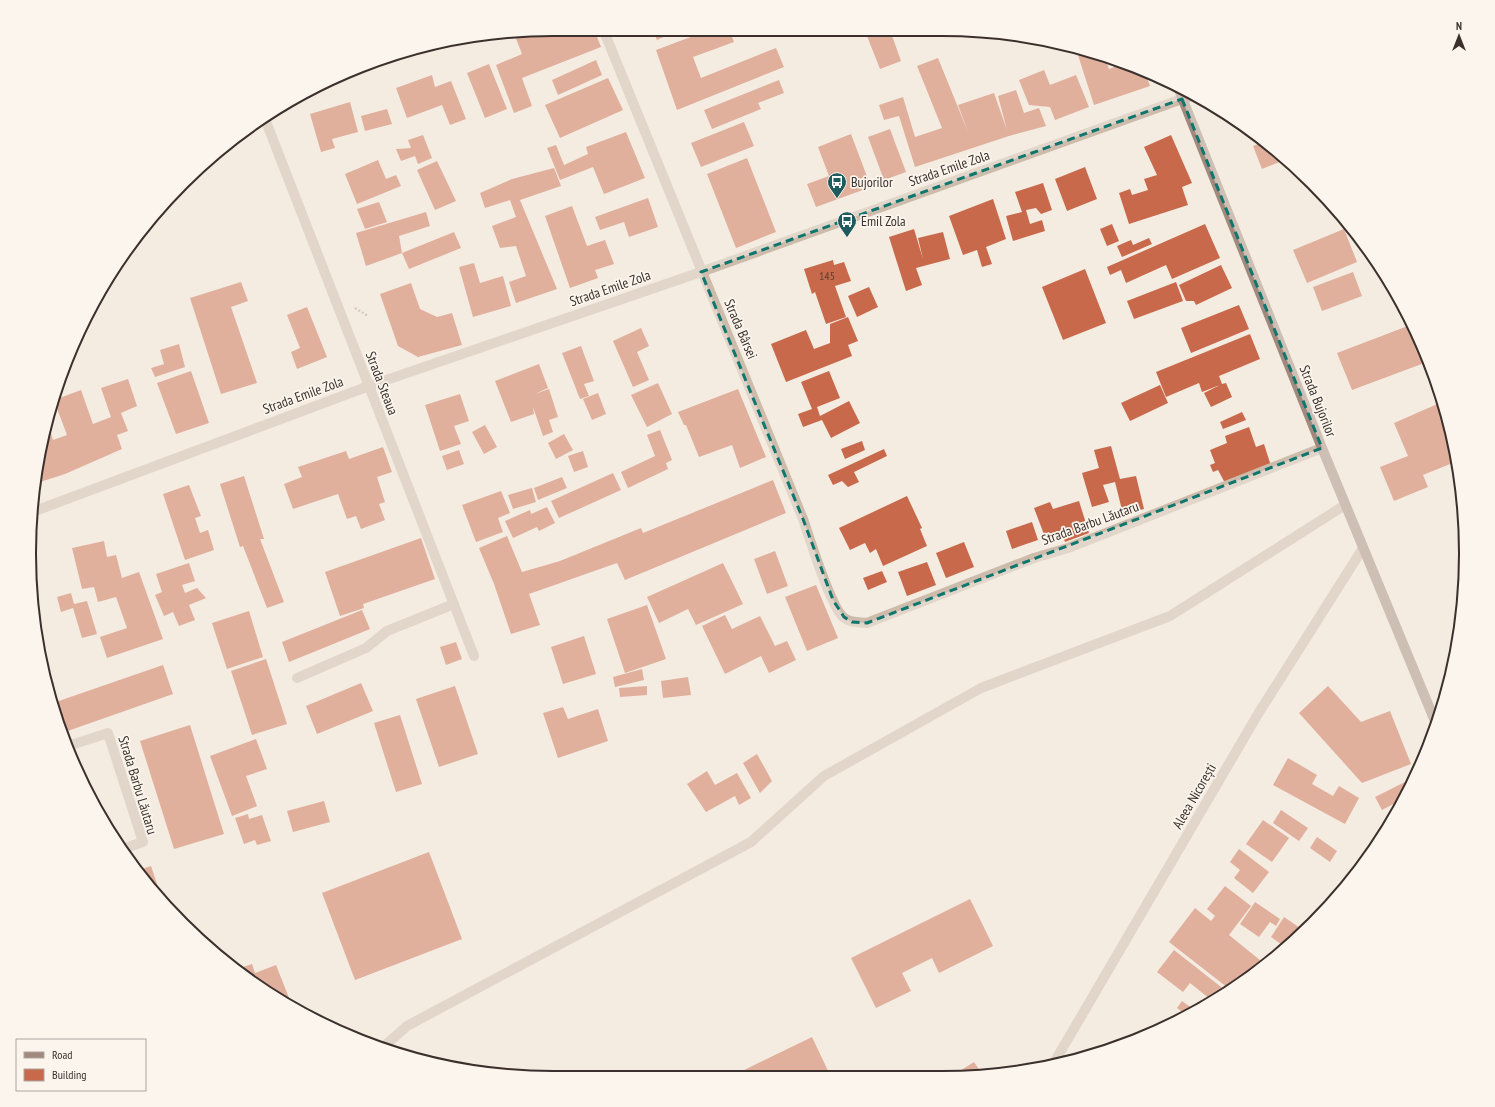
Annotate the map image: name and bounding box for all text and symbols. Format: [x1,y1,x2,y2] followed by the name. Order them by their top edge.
[1439,16,1479,56] north arrow
[1456,19,1462,33] text: N
[906,146,992,190] street label: Strada Emile Zola
[826,171,848,199] bus stop icon: Bujorilor
[851,173,893,191] place label: Bujorilor
[836,210,858,238] bus stop icon: Emil Zola
[861,212,906,230] place label: Emil Zola
[567,266,653,310] street label: Strada Emile Zola
[819,268,835,283] house number: 145
[720,296,762,362] street label: Strada Bârsei
[362,349,402,417] street label: Strada Steaua
[1295,363,1341,440] street label: Strada Bujorilor
[260,372,346,418] street label: Strada Emile Zola
[1039,497,1141,549] street label: Strada Barbu Lăutaru
[114,734,162,836] street label: Strada Barbu Lăutaru
[1168,760,1220,832] street label: Aleea Nicorești
[16,1039,146,1091] legend
[52,1047,72,1062] text: Road
[52,1067,87,1082] text: Building

